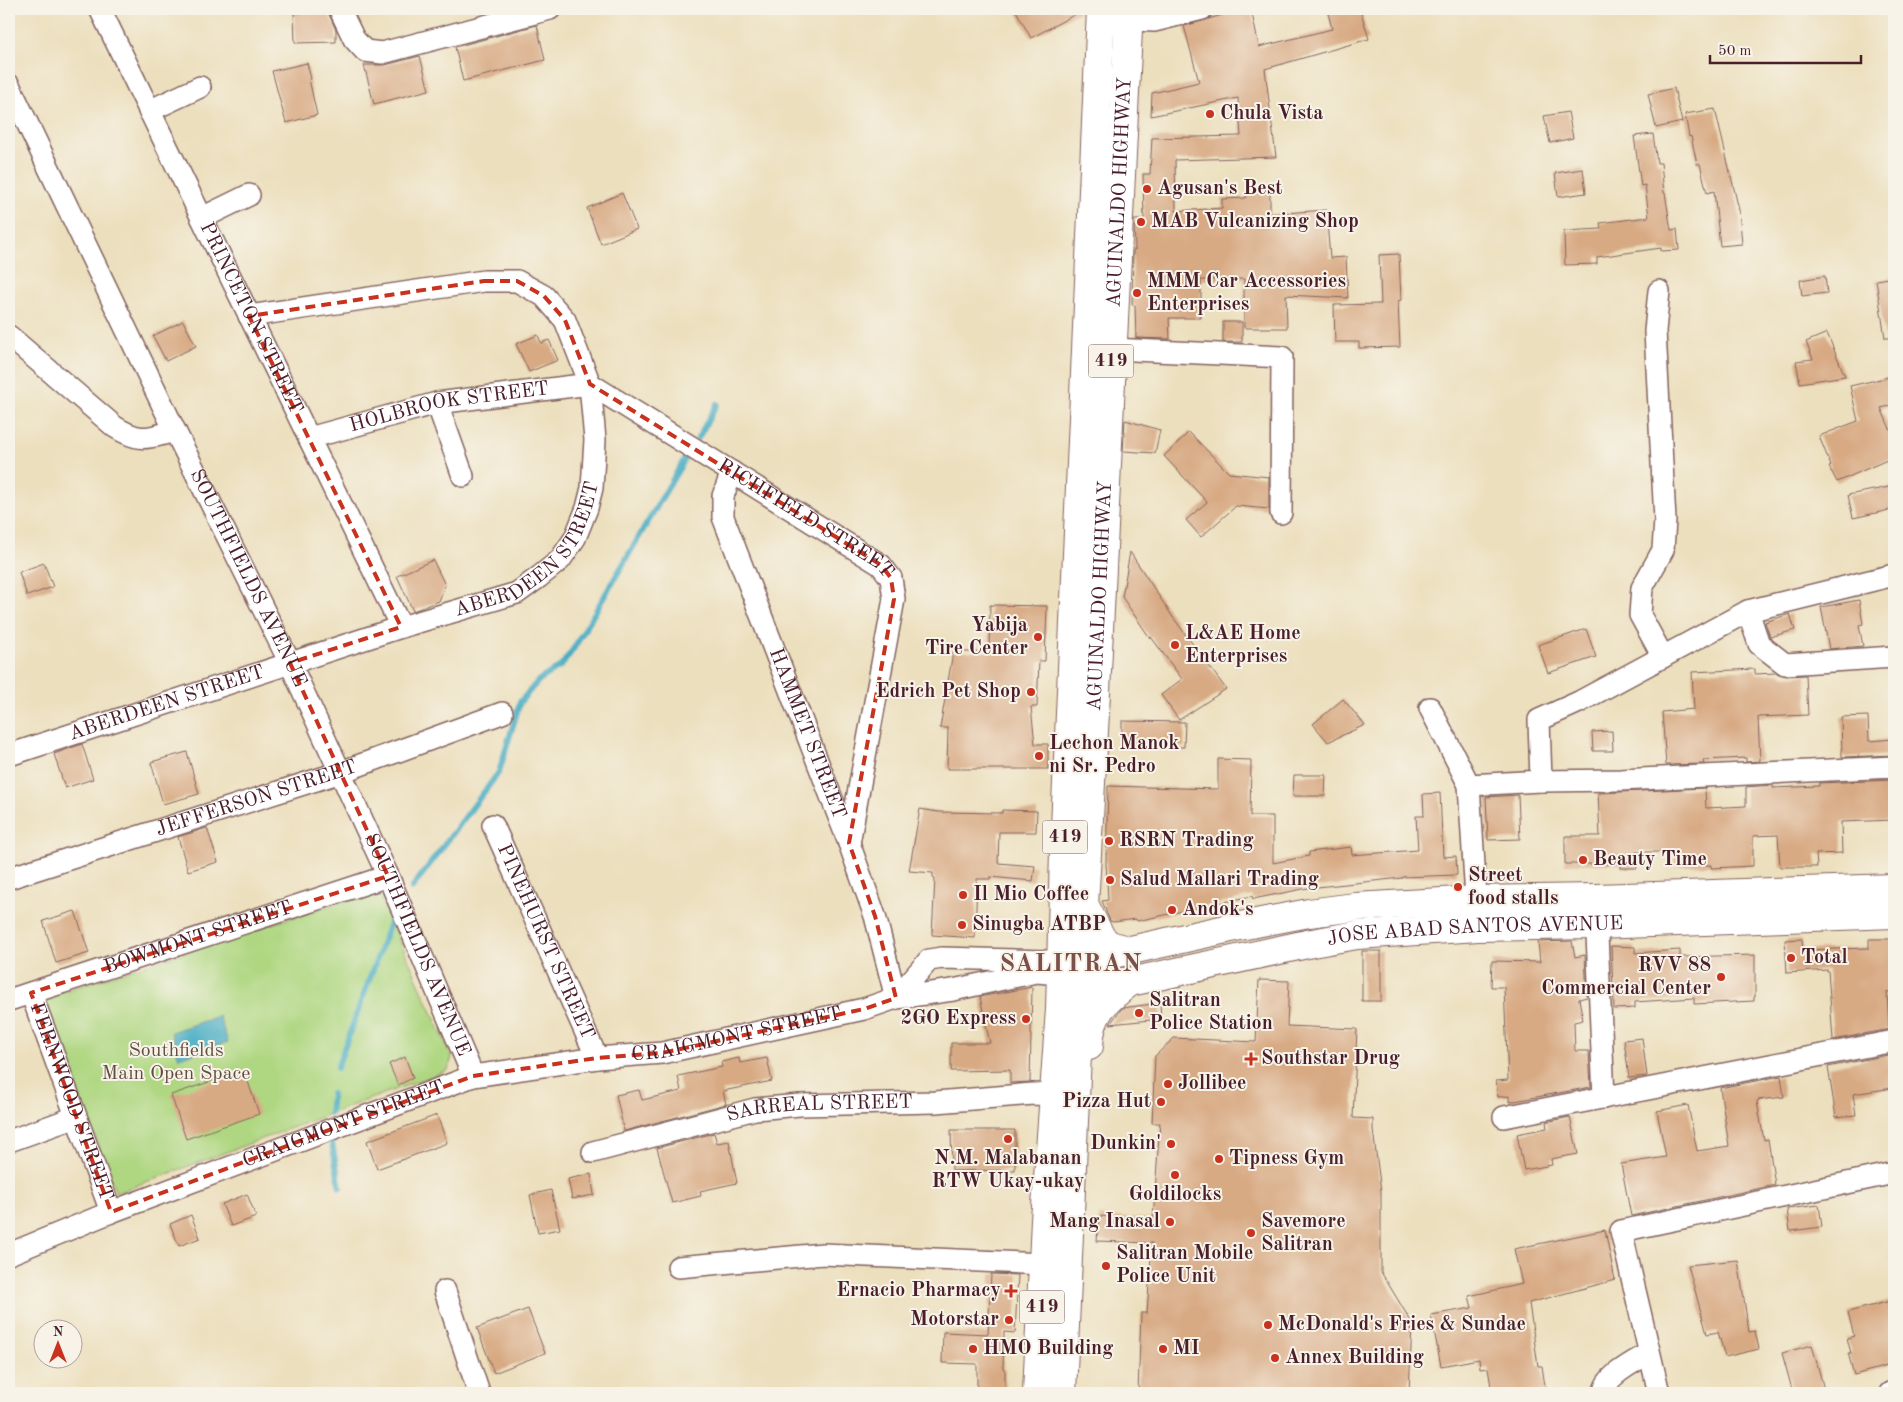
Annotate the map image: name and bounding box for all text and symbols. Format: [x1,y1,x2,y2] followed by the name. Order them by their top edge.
[1710,32,1862,64] scale bar
[1718,44,1752,59] text: 50 m
[1105,76,1136,308] street label: AGUINALDO HIGHWAY
[1220,104,1323,124] place label: Chula Vista
[1204,108,1216,120] marker: Chula Vista
[1157,179,1283,199] place label: Agusan's Best
[1141,183,1153,195] marker: Agusan's Best
[1151,212,1359,232] place label: MAB Vulcanizing Shop
[1135,216,1147,228] marker: MAB Vulcanizing Shop
[196,219,306,417] street label: PRINCETON STREET
[1147,272,1346,315] place label: MMM Car Accessories Enterprises
[1131,287,1143,299] marker: MMM Car Accessories Enterprises
[1088,344,1134,378] road number: 419
[347,379,550,436] street label: HOLBROOK STREET
[714,456,897,582] street label: RICHFIELD STREET
[186,466,310,690] street label: SOUTHFIELDS AVENUE
[452,480,603,621] street label: ABERDEEN STREET
[1085,480,1116,712] street label: AGUINALDO HIGHWAY
[925,616,1028,659] place label: Yabija Tire Center
[1185,624,1301,667] place label: L&AE Home Enterprises
[1032,631,1044,643] marker: Yabija Tire Center
[1169,639,1181,651] marker: L&AE Home Enterprises
[765,646,849,822] street label: HAMMET STREET
[67,662,267,745] street label: ABERDEEN STREET
[876,682,1021,702] place label: Edrich Pet Shop
[1025,686,1037,698] marker: Edrich Pet Shop
[1049,734,1180,777] place label: Lechon Manok ni Sr. Pedro
[1033,750,1045,762] marker: Lechon Manok ni Sr. Pedro
[154,757,360,840] street label: JEFFERSON STREET
[1042,820,1088,854] road number: 419
[360,831,473,1059] street label: SOUTHFIELDS AVENUE
[1119,831,1254,851] place label: RSRN Trading
[1103,835,1115,847] marker: RSRN Trading
[493,841,597,1043] street label: PINEHURST STREET
[1593,850,1707,870] place label: Beauty Time
[1577,854,1589,866] marker: Beauty Time
[1468,866,1558,909] place label: Street food stalls
[1120,870,1319,890] place label: Salud Mallari Trading
[1104,874,1116,886] marker: Salud Mallari Trading
[1452,881,1464,893] marker: Street food stalls
[973,885,1089,905] place label: Il Mio Coffee
[957,889,969,901] marker: Il Mio Coffee
[102,898,295,978] street label: BOWMONT STREET
[1182,900,1254,920] place label: Andok's
[1166,904,1178,916] marker: Andok's
[1326,914,1624,950] street label: JOSE ABAD SANTOS AVENUE
[972,915,1106,935] place label: Sinugba ATBP
[956,919,968,931] marker: Sinugba ATBP
[1801,948,1848,968] place label: Total
[1000,952,1142,977] district label: SALITRAN
[1785,952,1797,964] marker: Total
[1541,956,1711,999] place label: RVV 88 Commercial Center
[1715,971,1727,983] marker: RVV 88 Commercial Center
[1149,991,1273,1034] place label: Salitran Police Station
[25,1000,116,1204] street label: FERNWOOD STREET
[631,1004,844,1065] street label: CRAIGMONT STREET
[1133,1007,1145,1019] marker: Salitran Police Station
[900,1009,1016,1029] place label: 2GO Express
[1020,1013,1032,1025] marker: 2GO Express
[102,1041,250,1084] park label: Southfields Main Open Space
[1261,1049,1400,1069] place label: Southstar Drug
[1245,1053,1257,1065] marker: Southstar Drug
[1178,1074,1247,1094] place label: Jollibee
[240,1077,448,1172] street label: CRAIGMONT STREET
[1162,1078,1174,1090] marker: Jollibee
[1062,1092,1151,1112] place label: Pizza Hut
[724,1093,913,1126] street label: SARREAL STREET
[1155,1096,1167,1108] marker: Pizza Hut
[1002,1133,1014,1145] marker: N.M. Malabanan RTW Ukay-ukay
[1090,1134,1161,1154] place label: Dunkin'
[1165,1138,1177,1150] marker: Dunkin'
[932,1149,1084,1192] place label: N.M. Malabanan RTW Ukay-ukay
[1229,1149,1344,1169] place label: Tipness Gym
[1213,1153,1225,1165] marker: Tipness Gym
[1169,1169,1181,1181] marker: Goldilocks
[1129,1185,1221,1205] place label: Goldilocks
[1049,1212,1160,1232] place label: Mang Inasal
[1261,1212,1346,1255] place label: Savemore Salitran
[1164,1216,1176,1228] marker: Mang Inasal
[1245,1227,1257,1239] marker: Savemore Salitran
[1116,1244,1253,1287] place label: Salitran Mobile Police Unit
[1100,1260,1112,1272] marker: Salitran Mobile Police Unit
[836,1281,1001,1301] place label: Ernacio Pharmacy
[1005,1285,1017,1297] marker: Ernacio Pharmacy
[1020,1290,1064,1324] road number: 419
[910,1310,999,1330] place label: Motorstar
[1003,1314,1015,1326] marker: Motorstar
[1278,1315,1526,1335] place label: McDonald's Fries & Sundae
[1262,1319,1274,1331] marker: McDonald's Fries & Sundae
[32,1320,82,1370] north arrow
[53,1325,64,1339] text: N
[983,1339,1113,1359] place label: HMO Building
[1173,1339,1200,1359] place label: MI
[967,1343,979,1355] marker: HMO Building
[1157,1343,1169,1355] marker: MI
[1285,1348,1424,1368] place label: Annex Building
[1269,1352,1281,1364] marker: Annex Building

